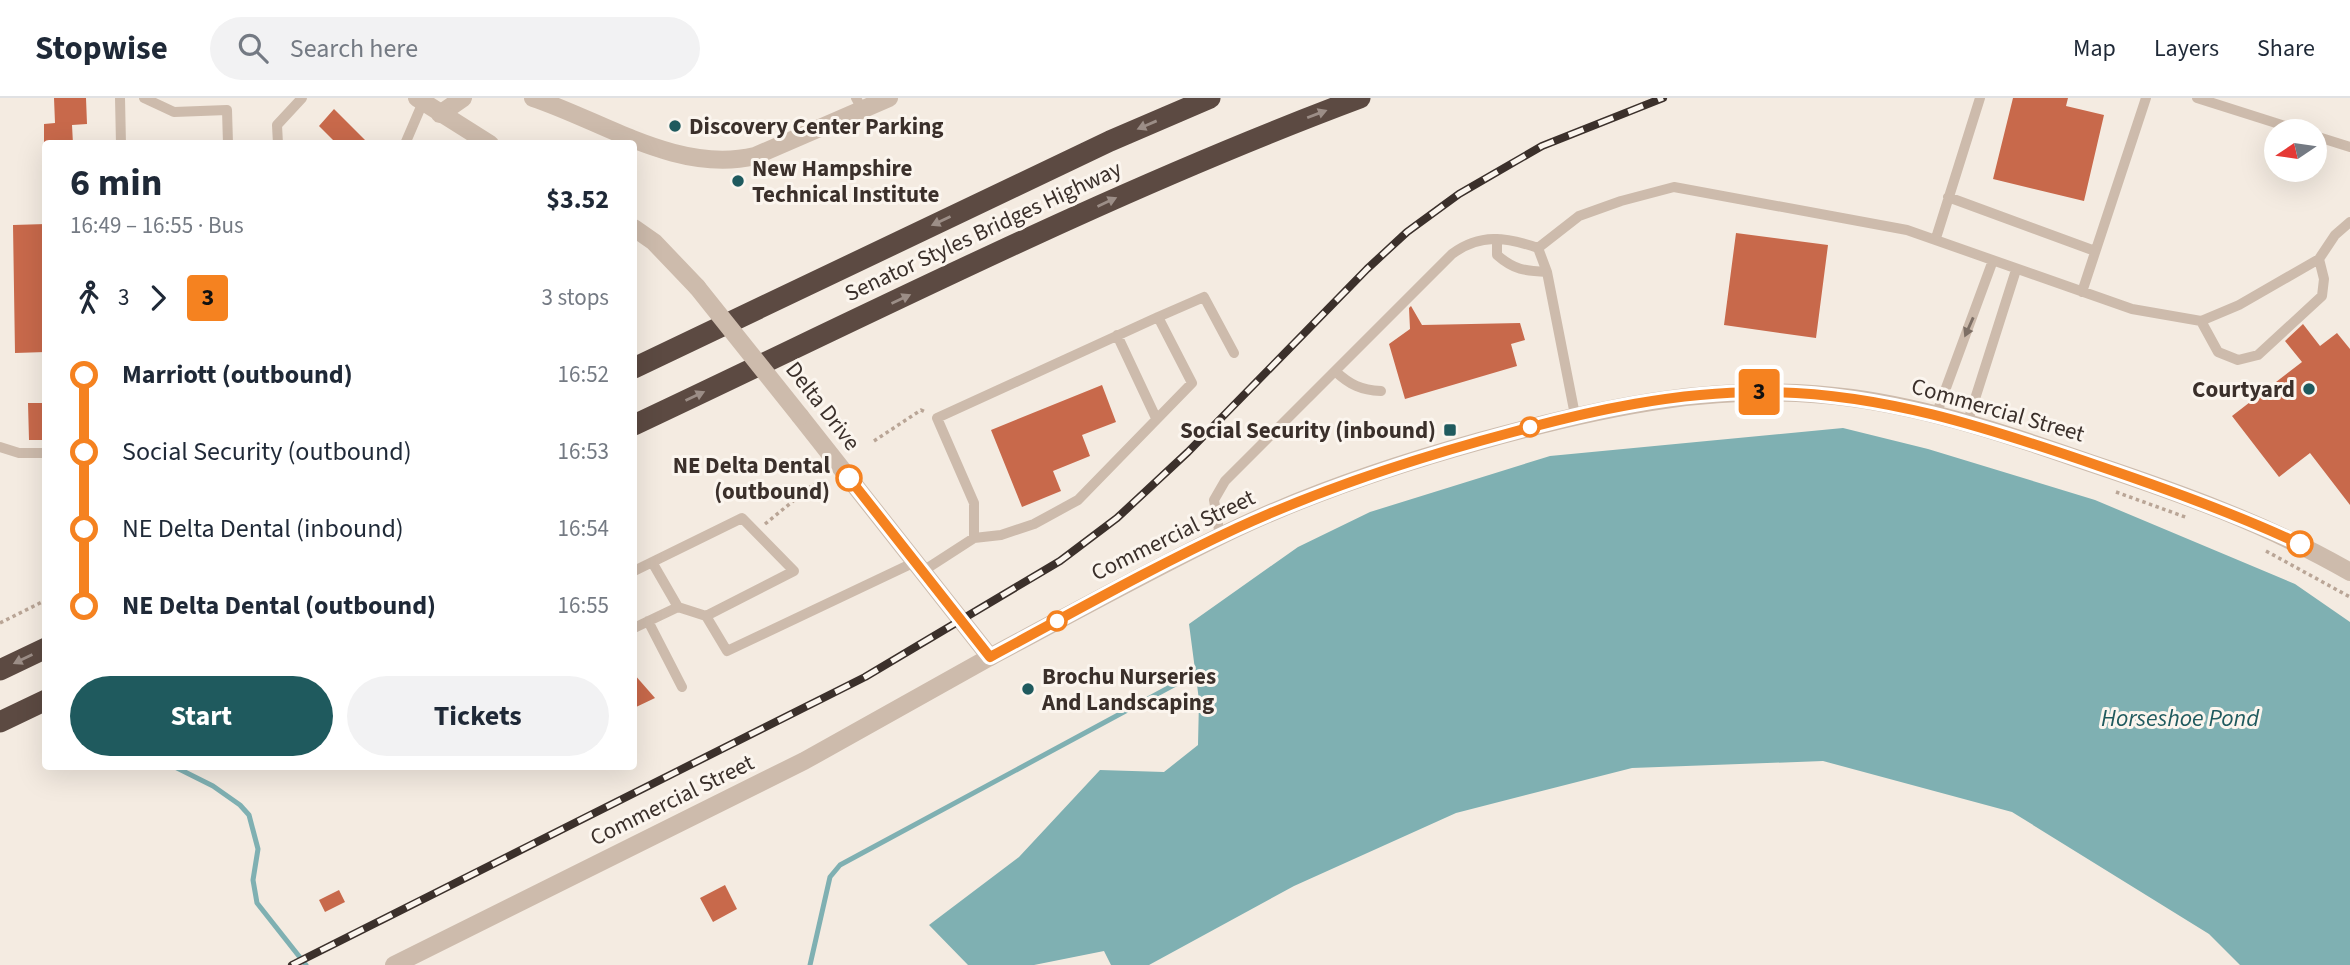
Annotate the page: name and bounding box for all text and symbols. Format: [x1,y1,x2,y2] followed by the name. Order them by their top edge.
[210,17,700,80] search box
[35,25,168,72] text: Stopwise
[234,29,272,67] icon: search
[290,30,418,67] text: Search here
[2073,31,2116,66] text: Map
[2154,31,2219,66] text: Layers
[2257,31,2315,66] text: Share
[1306,108,1327,119] one-way arrow
[689,110,944,143] place label: Discovery Center Parking
[667,118,683,134] marker: Discovery Center Parking
[1137,119,1157,131] one-way arrow
[2264,119,2328,182] north arrow
[2264,119,2327,182] map controls
[752,152,939,211] place label: New Hampshire Technical Institute
[839,152,1127,310] street label: Senator Styles Bridges Highway
[70,156,162,210] text: 6 min
[730,173,746,189] marker: New Hampshire Technical Institute
[546,181,609,218] text: $3.52
[1097,196,1117,208] one-way arrow
[70,209,244,242] text: 16:49 – 16:55 · Bus
[931,216,951,227] one-way arrow
[70,279,108,317] icon: walk
[139,279,177,317] icon: forward
[201,280,214,315] text: 3
[118,281,129,314] text: 3
[542,281,609,314] text: 3 stops
[891,293,911,305] one-way arrow
[1963,316,1974,337] one-way arrow
[778,355,868,457] street label: Delta Drive
[122,356,353,393] text: Marriott (outbound)
[558,358,609,391] text: 16:52
[1736,369,1782,415] line badge: 3
[1908,370,2089,451] street label: Commercial Street
[2192,373,2295,406] place label: Courtyard
[1753,374,1765,409] text: 3
[2301,381,2317,397] marker: Courtyard
[685,390,705,402] one-way arrow
[1180,414,1436,447] place label: Social Security (inbound)
[1520,417,1540,437] unlabelled marker
[1442,422,1458,438] marker: Social Security (inbound)
[122,433,412,470] text: Social Security (outbound)
[558,435,609,468] text: 16:53
[673,449,830,508] place label: NE Delta Dental (outbound)
[836,465,862,491] marker: NE Delta Dental (outbound)
[1085,481,1261,589] street label: Commercial Street
[122,510,404,547] text: NE Delta Dental (inbound)
[558,512,609,545] text: 16:54
[2287,531,2313,557] unlabelled marker
[122,587,436,624] text: NE Delta Dental (outbound)
[558,589,609,622] text: 16:55
[1047,611,1067,631] unlabelled marker
[13,653,33,665] one-way arrow
[1041,660,1216,719] place label: Brochu Nurseries And Landscaping
[70,676,333,756] button: Start
[347,676,609,756] button: Tickets
[1020,681,1036,697] marker: Brochu Nurseries And Landscaping
[2101,701,2260,736] water label: Horseshoe Pond
[584,746,760,854] street label: Commercial Street

